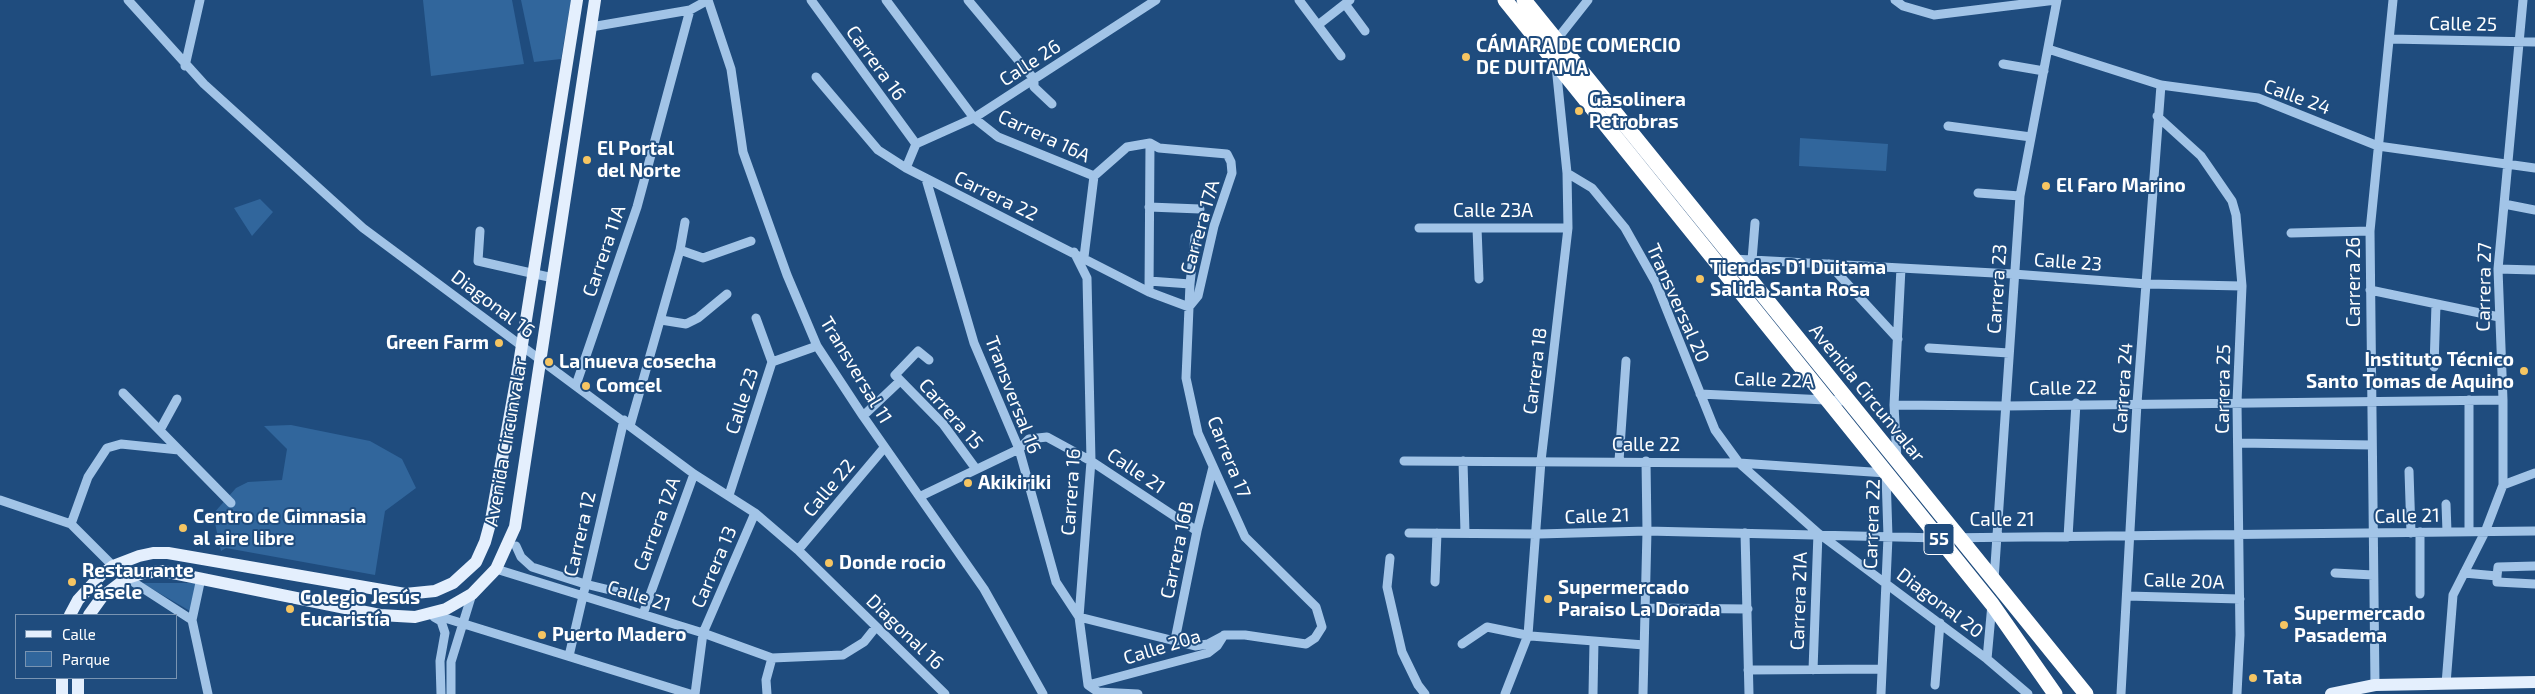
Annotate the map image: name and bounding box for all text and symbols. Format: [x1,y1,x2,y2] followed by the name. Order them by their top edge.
[2429,12,2497,36] street label: Calle 25
[841,21,911,105] street label: Carrera 16
[995,35,1065,91] street label: Calle 26
[1476,35,1681,79] place label: CÁMARA DE COMERCIO DE DUITAMA
[1460,51,1472,63] marker: CÁMARA DE COMERCIO DE DUITAMA
[2261,74,2333,120] street label: Calle 24
[1589,89,1686,133] place label: Gasolinera Petrobras
[994,105,1094,167] street label: Carrera 16A
[1573,105,1585,117] marker: Gasolinera Petrobras
[597,138,681,182] place label: El Portal del Norte
[581,154,593,166] marker: El Portal del Norte
[951,166,1041,226] street label: Carrera 22
[2056,175,2186,197] place label: El Faro Marino
[1176,177,1224,277] street label: Carrera 17A
[2040,180,2052,192] marker: El Faro Marino
[1453,200,1533,222] street label: Calle 23A
[578,202,630,300] street label: Carrera 11A
[2343,237,2365,327] street label: Carrera 26
[1642,240,1714,366] street label: Transversal 20
[2472,242,2496,332] street label: Carrera 27
[1982,243,2012,335] street label: Carrera 23
[2033,248,2103,276] street label: Calle 23
[1710,257,1886,301] place label: Tiendas D1 Duitama Salida Santa Rosa
[447,265,539,343] street label: Diagonal 16
[1694,273,1706,285] marker: Tiendas D1 Duitama Salida Santa Rosa
[815,312,897,428] street label: Transversal 11
[1804,319,1930,467] street label: Avenida Circunvalar
[1518,326,1552,416] street label: Carrera 18
[386,332,489,354] place label: Green Farm
[980,333,1046,457] street label: Transversal 16
[493,337,505,349] marker: Green Farm
[2108,342,2138,434] street label: Carrera 24
[2211,344,2235,434] street label: Carrera 25
[2306,349,2514,393] place label: Instituto Técnico Santo Tomas de Aquino
[559,351,716,373] place label: La nueva cosecha
[480,356,532,528] street label: Avenida Circunvalar
[543,356,555,368] marker: La nueva cosecha
[721,365,763,437] street label: Calle 23
[2518,365,2530,377] marker: Instituto Técnico Santo Tomas de Aquino
[1734,367,1814,393] street label: Calle 22A
[914,374,988,454] street label: Carrera 15
[596,375,662,397] place label: Comcel
[2029,376,2097,400] street label: Calle 22
[580,380,592,392] marker: Comcel
[1202,413,1256,501] street label: Carrera 17
[1612,434,1680,456] street label: Calle 22
[1103,443,1169,499] street label: Calle 21
[1057,448,1085,536] street label: Carrera 16
[798,454,860,522] street label: Calle 22
[978,472,1051,494] place label: Akikiriki
[629,474,685,574] street label: Carrera 12A
[962,477,974,489] marker: Akikiriki
[1859,479,1885,569] street label: Carrera 22
[559,489,601,579] street label: Carrera 12
[1156,499,1198,601] street label: Carrera 16B
[1564,503,1630,529] street label: Calle 21
[2374,504,2440,528] street label: Calle 21
[193,506,366,550] place label: Centro de Gimnasia al aire libre
[1969,509,2035,531] street label: Calle 21
[177,522,189,534] marker: Centro de Gimnasia al aire libre
[687,523,741,611] street label: Carrera 13
[1924,524,1954,554] road number: 55
[1786,551,1812,651] street label: Carrera 21A
[839,552,946,574] place label: Donde rocio
[823,557,835,569] marker: Donde rocio
[82,560,194,604] place label: Restaurante Pásele
[1892,563,1988,643] street label: Diagonal 20
[2143,568,2225,594] street label: Calle 20A
[66,576,78,588] marker: Restaurante Pásele
[604,576,674,616] street label: Calle 21
[1558,577,1720,621] place label: Supermercado Paraiso La Dorada
[300,587,420,631] place label: Colegio Jesús Eucaristía
[862,589,948,675] street label: Diagonal 16
[1542,593,1554,605] marker: Supermercado Paraiso La Dorada
[284,603,296,615] marker: Colegio Jesús Eucaristía
[2294,603,2425,647] place label: Supermercado Pasadema
[15,614,178,679] legend
[2278,619,2290,631] marker: Supermercado Pasadema
[552,624,686,646] place label: Puerto Madero
[1121,624,1203,670] street label: Calle 20a
[62,625,96,643] text: Calle
[536,629,548,641] marker: Puerto Madero
[62,650,110,668] text: Parque
[2263,667,2302,689] place label: Tata
[2247,672,2259,684] marker: Tata

